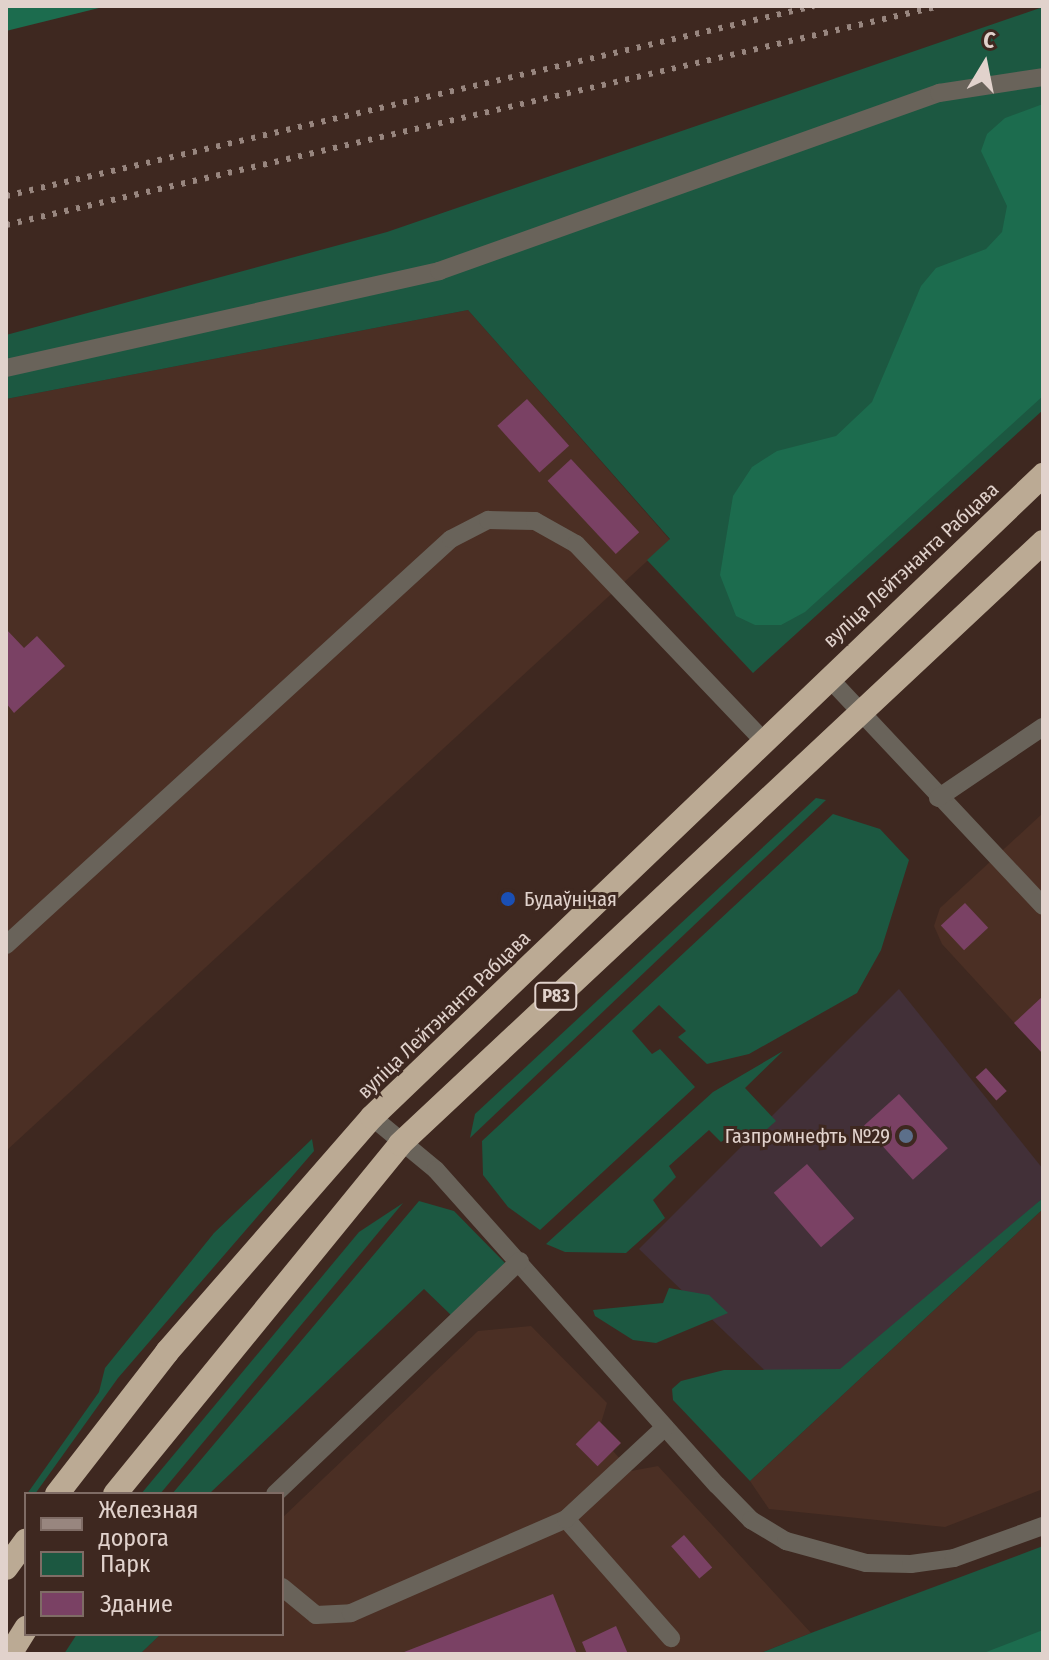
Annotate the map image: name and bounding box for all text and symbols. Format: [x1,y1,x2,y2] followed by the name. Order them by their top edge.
[945,24,1025,104] north arrow
[981,26,997,54] text: С
[818,478,1004,652] street label: вуліца Лейтэнанта Рабцава
[524,887,617,911] place label: Будаўнічая
[499,890,517,908] marker: Будаўнічая
[353,926,535,1104] street label: вуліца Лейтэнанта Рабцава
[534,982,578,1010] road number: Р83
[725,1124,890,1148] place label: Газпромнефть №29
[897,1127,915,1145] marker: Газпромнефть №29
[24,1492,284,1636] legend
[99,1496,198,1552] text: Железная дорога
[100,1550,150,1578] text: Парк
[100,1590,173,1618] text: Здание

